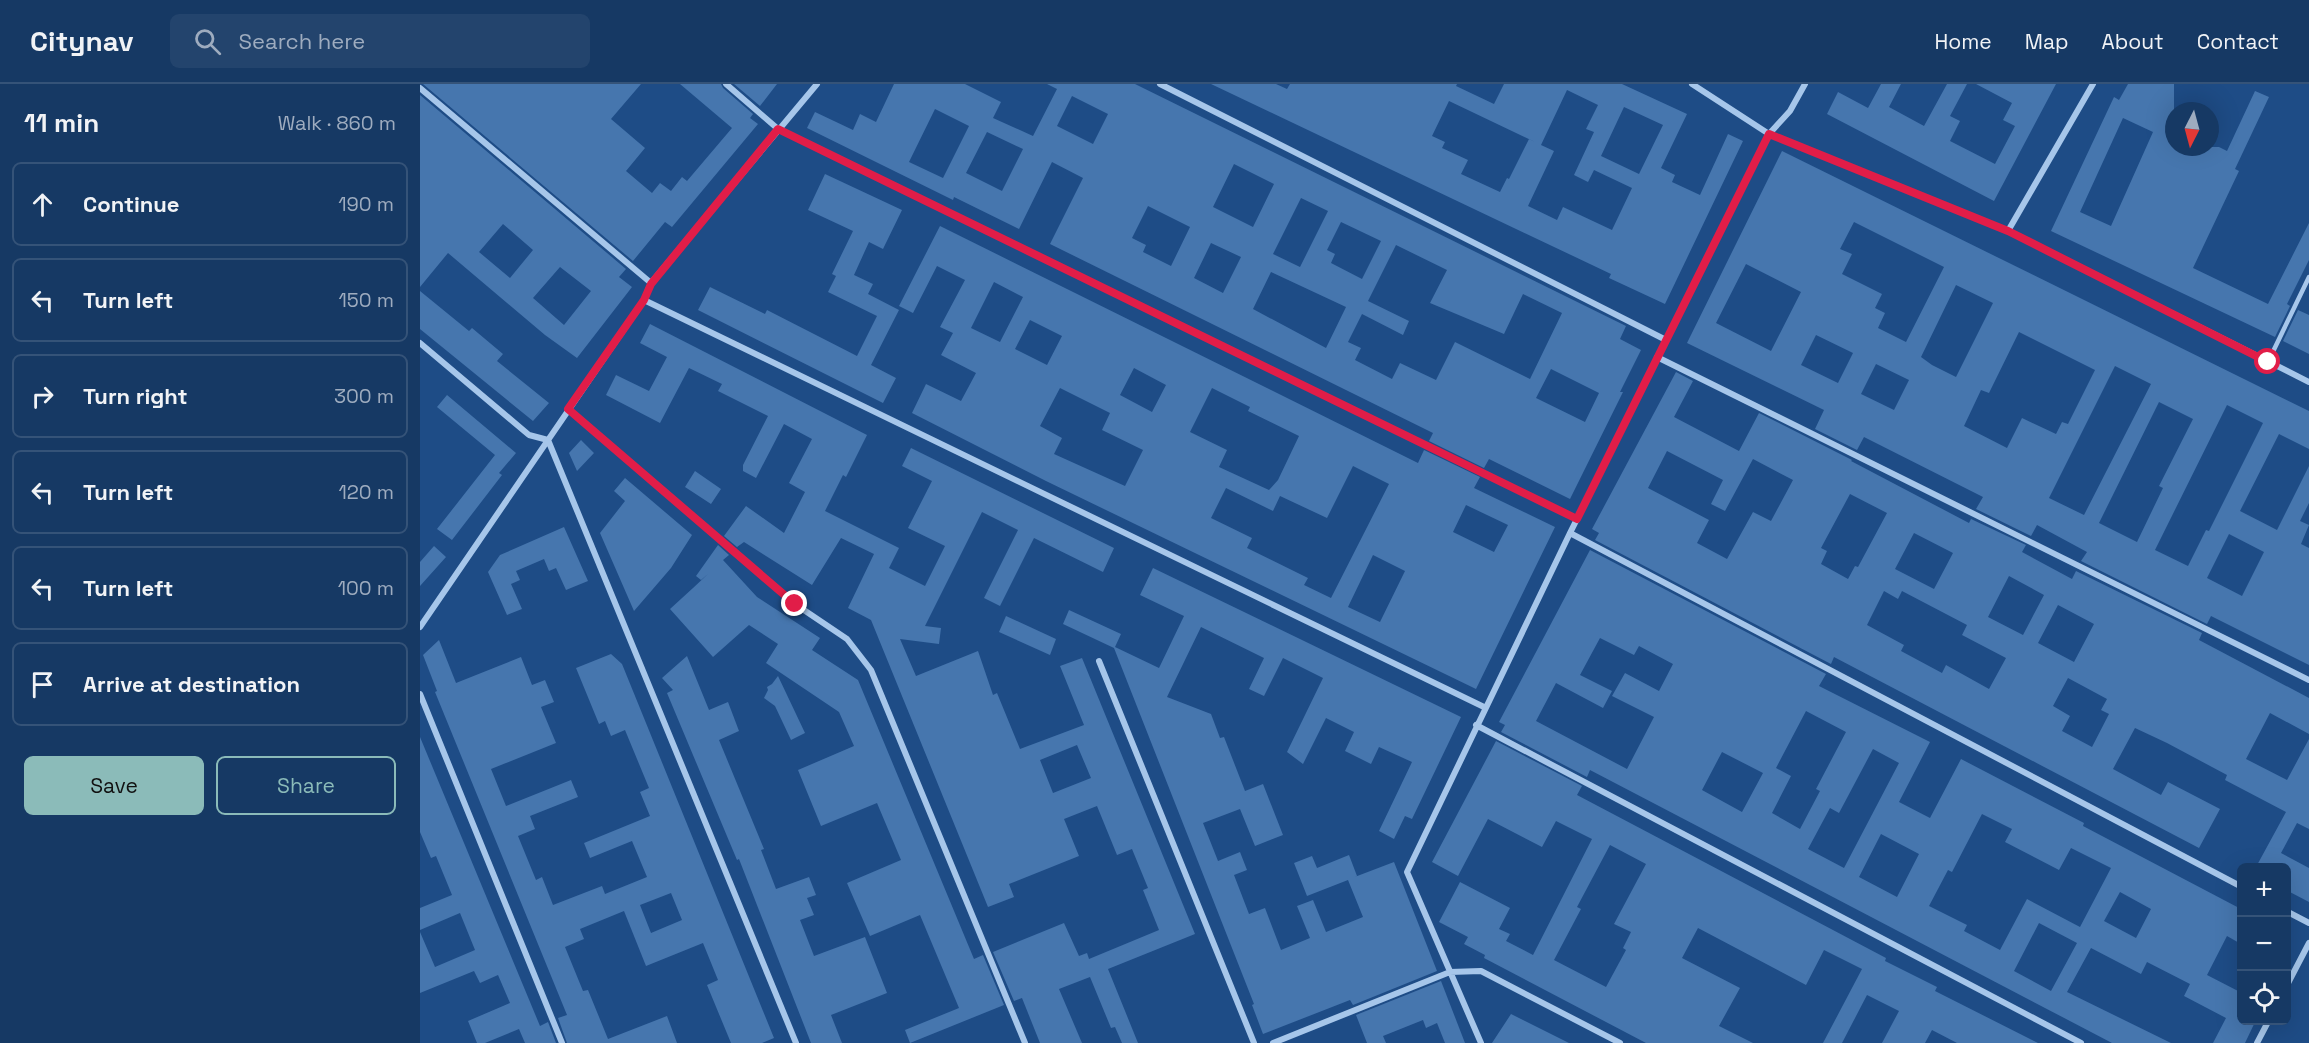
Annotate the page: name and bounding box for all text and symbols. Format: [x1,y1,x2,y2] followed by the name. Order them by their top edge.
[170,14,590,68] search box
[30,23,134,59] text: Citynav
[191,25,224,58] icon: search
[239,27,365,55] text: Search here
[1934,28,1992,55] text: Home
[2025,28,2069,55] text: Map
[2102,28,2164,55] text: About
[2197,28,2279,55] text: Contact
[2165,102,2219,156] north arrow
[24,106,99,140] text: 11 min
[278,110,396,136] text: Walk · 860 m
[26,188,59,221] icon: ahead
[83,190,179,218] text: Continue
[338,191,394,217] text: 190 m
[26,284,59,317] icon: left
[83,286,173,314] text: Turn left
[339,287,394,313] text: 150 m
[2254,348,2280,374] route start
[26,380,59,413] icon: right
[83,382,188,410] text: Turn right
[334,383,394,409] text: 300 m
[26,476,59,509] icon: left
[83,478,173,506] text: Turn left
[338,479,394,505] text: 120 m
[26,572,59,605] icon: left
[83,574,173,602] text: Turn left
[338,575,394,601] text: 100 m
[781,590,807,616] route end
[26,668,59,701] icon: arrive
[83,670,300,698] text: Arrive at destination
[24,756,204,815] button: Save
[216,756,396,815] button: Share
[2237,863,2291,1025] map controls
[2237,863,2291,917] button: +
[2237,917,2291,971] button: −
[2237,971,2291,1025] button: locate

